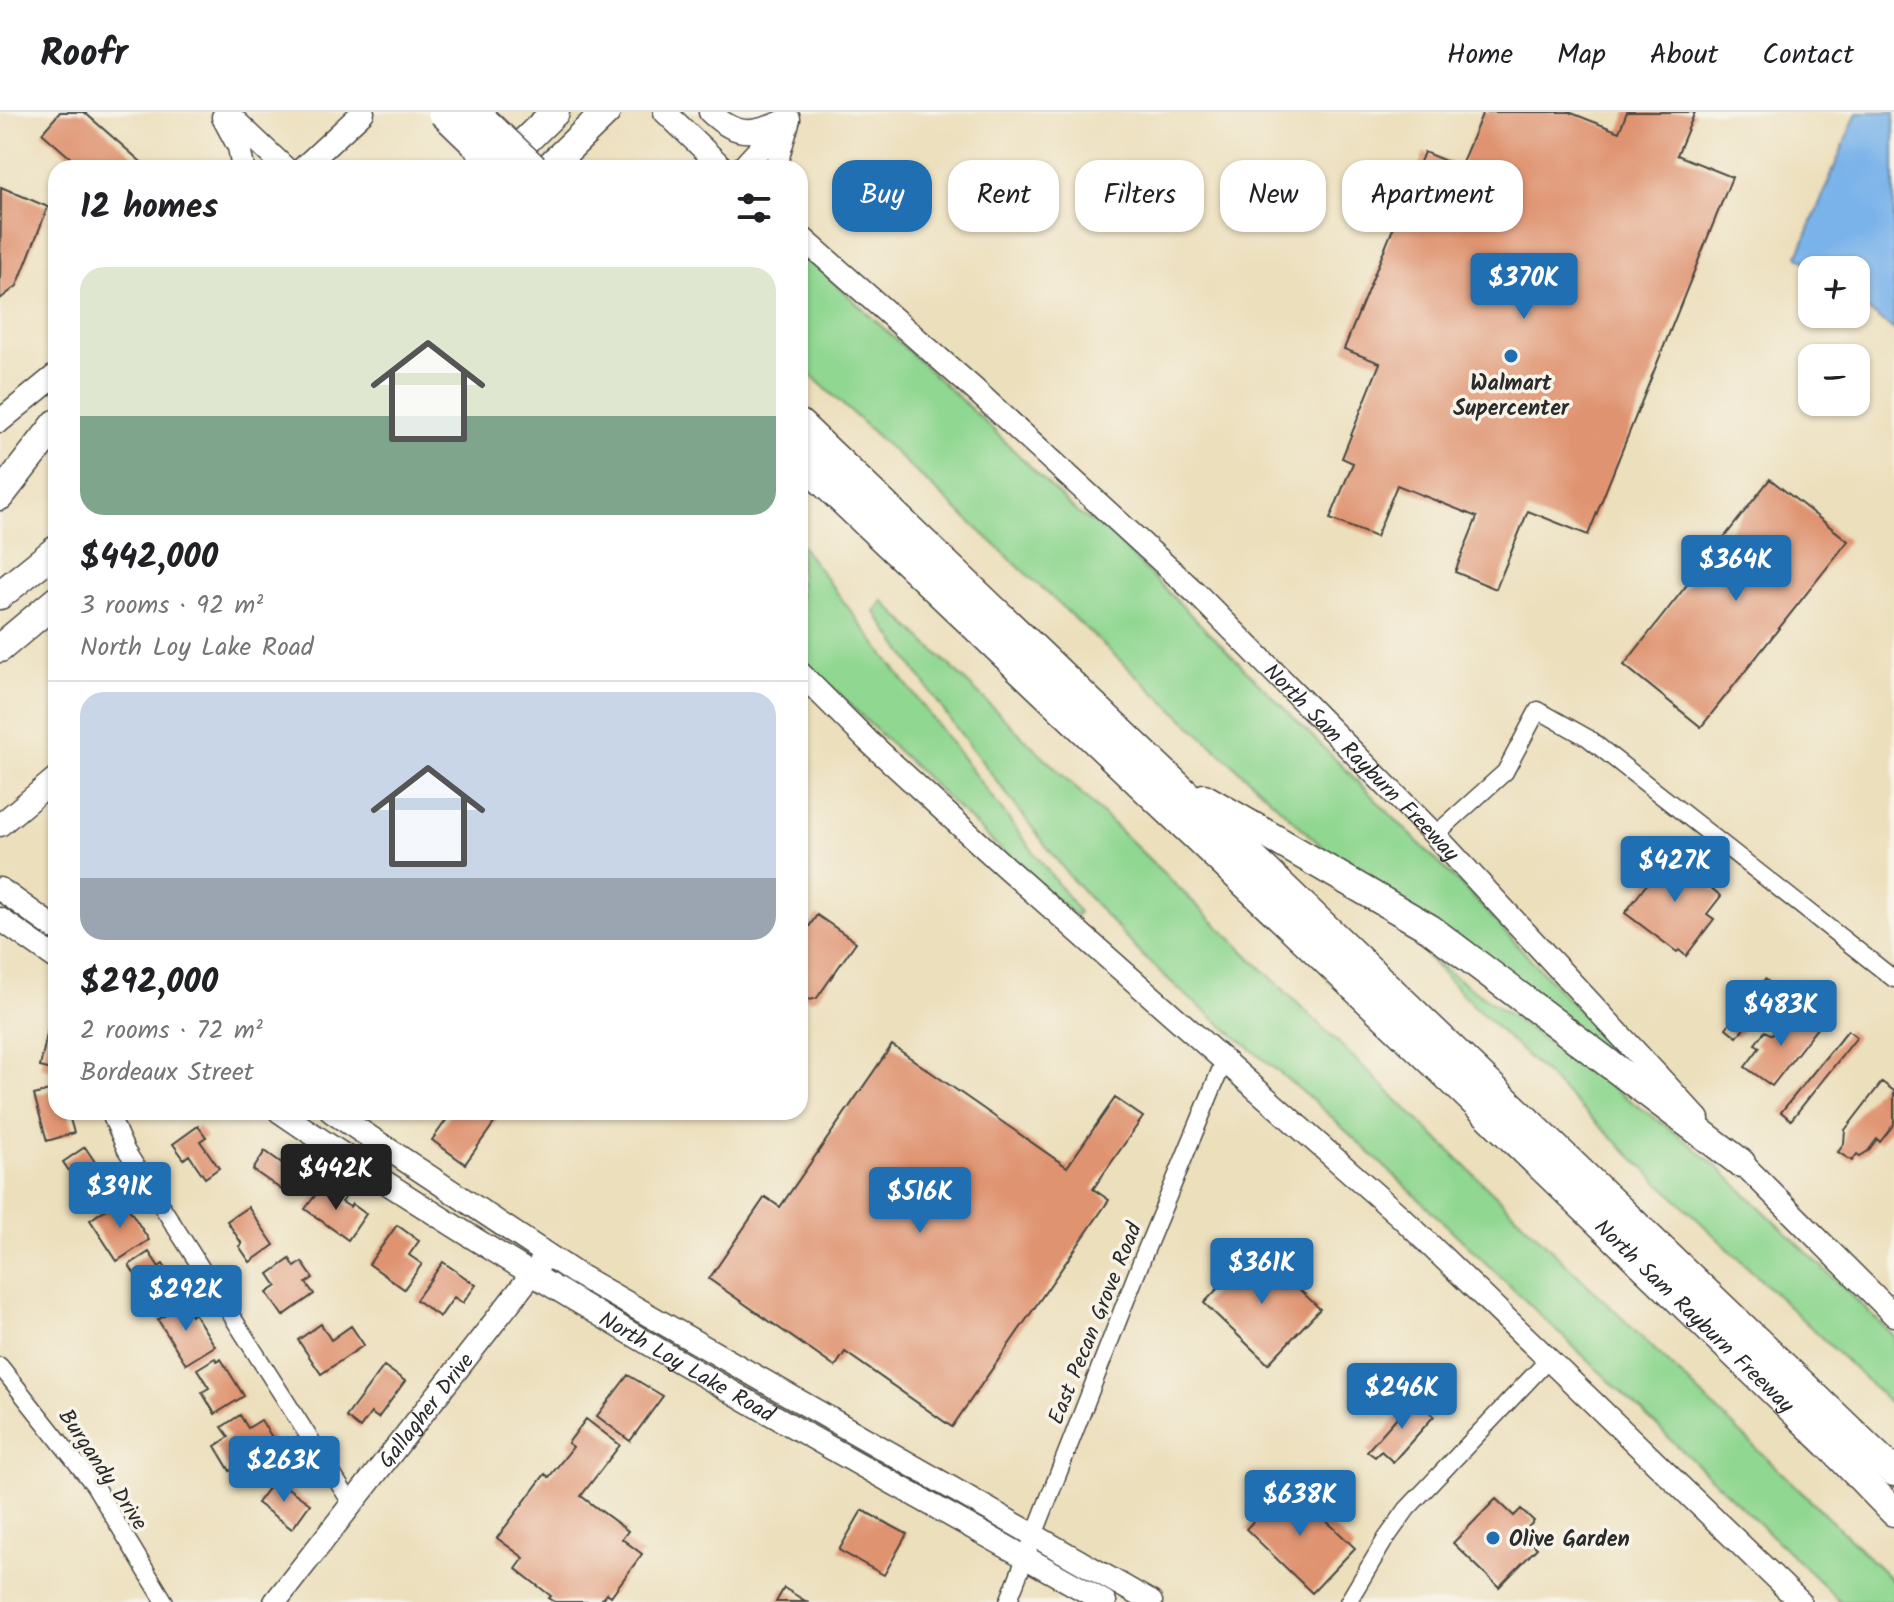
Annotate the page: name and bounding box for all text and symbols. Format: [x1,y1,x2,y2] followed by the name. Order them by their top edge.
[40,25,128,85] text: Roofr
[1447,33,1513,78] text: Home
[1557,33,1606,78] text: Map
[1650,33,1718,78] text: About
[1762,33,1854,78] text: Contact
[832,160,932,232] chip: Buy
[948,160,1059,232] chip: Rent
[1075,160,1204,232] chip: Filters
[1220,160,1326,232] chip: New
[1342,160,1523,232] chip: Apartment
[80,181,218,235] text: 12 homes
[732,186,776,230] icon: filters
[1468,253,1580,321] pin: $370K
[1798,256,1870,416] map controls
[1798,256,1870,328] button: +
[1489,258,1559,300] text: $370K
[356,319,500,463] icon: home
[1798,344,1870,416] button: −
[1502,347,1520,365] marker: Walmart Supercenter
[1453,367,1570,427] place label: Walmart Supercenter
[80,531,218,585] text: $442,000
[1680,535,1792,603] pin: $364K
[1699,540,1773,582] text: $364K
[80,585,263,627] text: 3 rooms · 92 m²
[80,627,314,669] text: North Loy Lake Road
[1254,656,1467,871] street label: North Sam Rayburn Freeway
[356,744,500,888] icon: home
[1619,836,1731,904] pin: $427K
[1639,841,1711,883] text: $427K
[80,956,218,1010] text: $292,000
[1725,980,1837,1048] pin: $483K
[1744,985,1818,1027] text: $483K
[80,1010,263,1052] text: 2 rooms · 72 m²
[80,1052,254,1094] text: Bordeaux Street
[280,1144,392,1212] pin: $442K
[299,1149,373,1191] text: $442K
[64,1162,176,1230] pin: $391K
[87,1167,153,1209] text: $391K
[864,1167,976,1235] pin: $516K
[887,1172,953,1214] text: $516K
[1585,1212,1802,1423] street label: North Sam Rayburn Freeway
[1040,1217,1153,1430] street label: East Pecan Grove Road
[1206,1238,1318,1306] pin: $361K
[1228,1243,1296,1285] text: $361K
[130,1265,242,1333] pin: $292K
[149,1270,223,1312] text: $292K
[591,1303,781,1433] street label: North Loy Lake Road
[371,1346,484,1477] street label: Gallagher Drive
[1346,1363,1458,1431] pin: $246K
[1365,1368,1439,1410] text: $246K
[48,1402,156,1538] street label: Burgandy Drive
[228,1436,340,1504] pin: $263K
[247,1441,321,1483] text: $263K
[1244,1470,1356,1538] pin: $638K
[1263,1475,1337,1517] text: $638K
[1509,1523,1630,1558] place label: Olive Garden
[1484,1529,1502,1547] marker: Olive Garden

